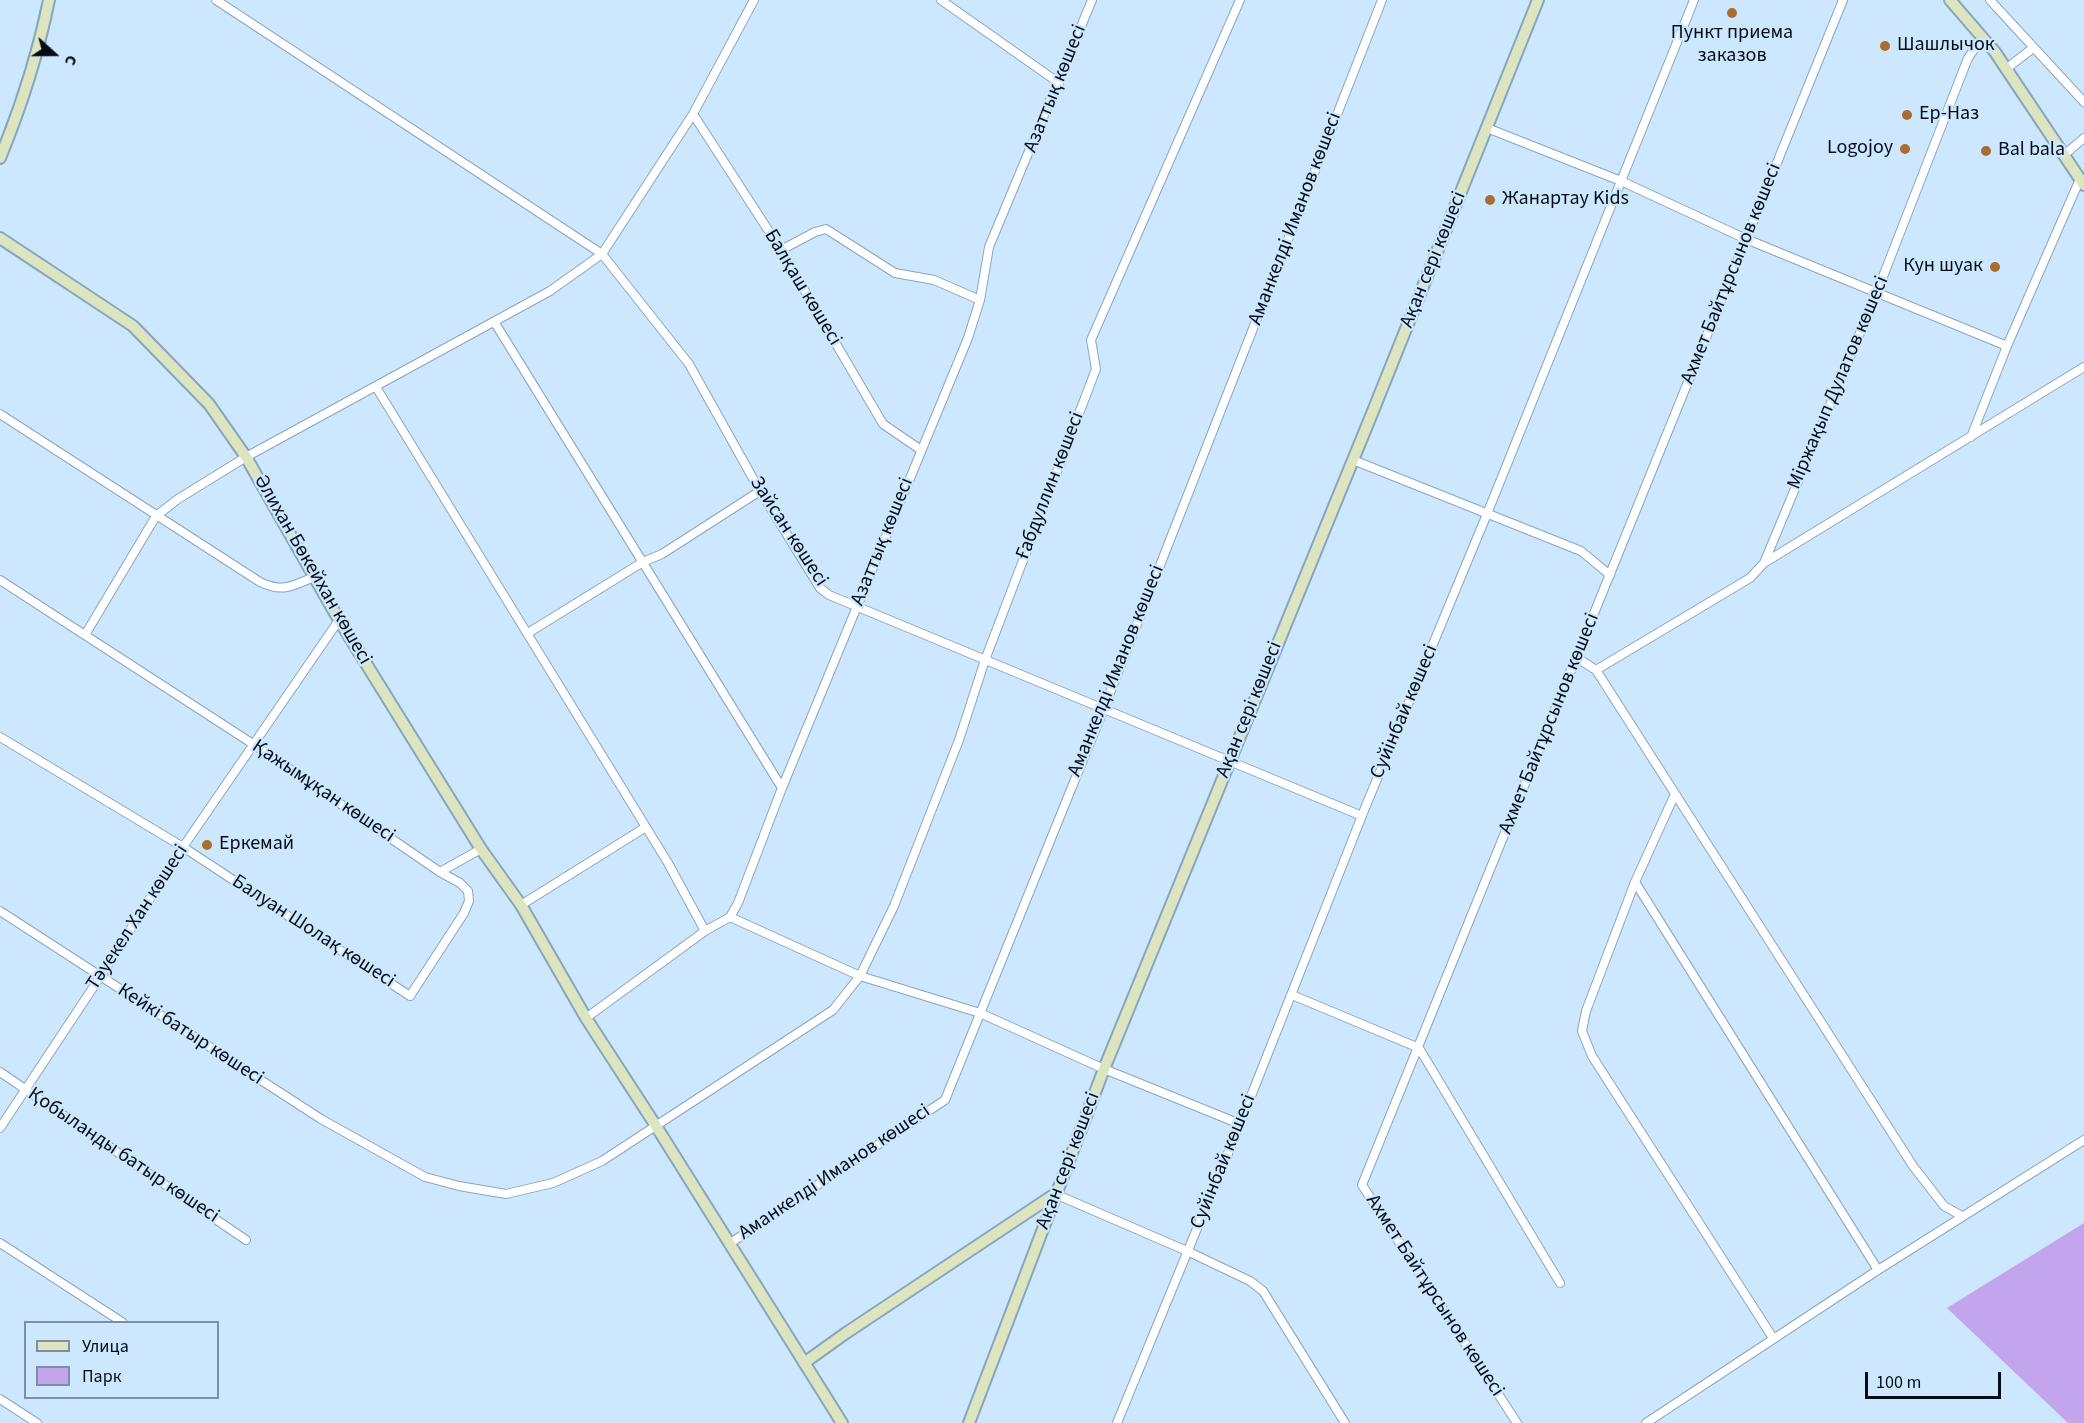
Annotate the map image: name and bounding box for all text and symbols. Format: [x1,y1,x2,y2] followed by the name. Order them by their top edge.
[1725,6,1739,20] marker: Пункт приема заказов
[1019,22,1093,156] street label: Азаттық көшесі
[1671,22,1793,69] place label: Пункт приема заказов
[24,24,84,84] north arrow
[1897,34,1995,58] place label: Шашлычок
[1878,39,1892,53] marker: Шашлычок
[59,52,83,69] text: С
[1919,103,1979,127] place label: Ер-Наз
[1900,108,1914,122] marker: Ер-Наз
[1244,109,1348,329] street label: Аманкелді Иманов көшесі
[1827,137,1893,161] place label: Logojoy
[1998,139,2065,163] place label: Bal bala
[1898,142,1912,156] marker: Logojoy
[1979,144,1993,158] marker: Bal bala
[1677,160,1787,388] street label: Ахмет Байтұрсынов көшесі
[1396,188,1472,332] street label: Ақан сері көшесі
[1502,188,1629,212] place label: Жанартау Kids
[1483,193,1497,207] marker: Жанартау Kids
[758,225,846,351] street label: Балқаш көшесі
[1903,255,1983,279] place label: Кун шуак
[1988,260,2002,274] marker: Кун шуак
[1783,273,1895,493] street label: Міржақып Дулатов көшесі
[1012,409,1090,563] street label: Ғабдуллин көшесі
[248,471,376,669] street label: Әлихан Бөкейхан көшесі
[744,473,832,591] street label: Зайсан көшесі
[846,475,920,609] street label: Азаттық көшесі
[1064,562,1170,780] street label: Аманкелді Иманов көшесі
[1495,610,1605,838] street label: Ахмет Байтұрсынов көшесі
[1212,638,1288,782] street label: Ақан сері көшесі
[1366,641,1444,783] street label: Суйінбай көшесі
[247,735,399,849] street label: Қажымұқан көшесі
[219,833,294,857] place label: Еркемай
[200,838,214,852] marker: Еркемай
[82,841,194,995] street label: Тәуекел Хан көшесі
[227,870,399,994] street label: Балуан Шолақ көшесі
[113,979,267,1091] street label: Кейкі батыр көшесі
[23,1083,223,1229] street label: Қобыланды батыр көшесі
[1032,1089,1106,1233] street label: Ақан сері көшесі
[1186,1091,1262,1233] street label: Суйінбай көшесі
[735,1100,935,1246] street label: Аманкелді Иманов көшесі
[1360,1190,1508,1402] street label: Ахмет Байтұрсынов көшесі
[24,1321,219,1399] legend
[82,1334,129,1359] text: Улица
[1868,1360,2004,1398] scale bar
[82,1364,122,1389] text: Парк
[1876,1370,1921,1395] text: 100 m

